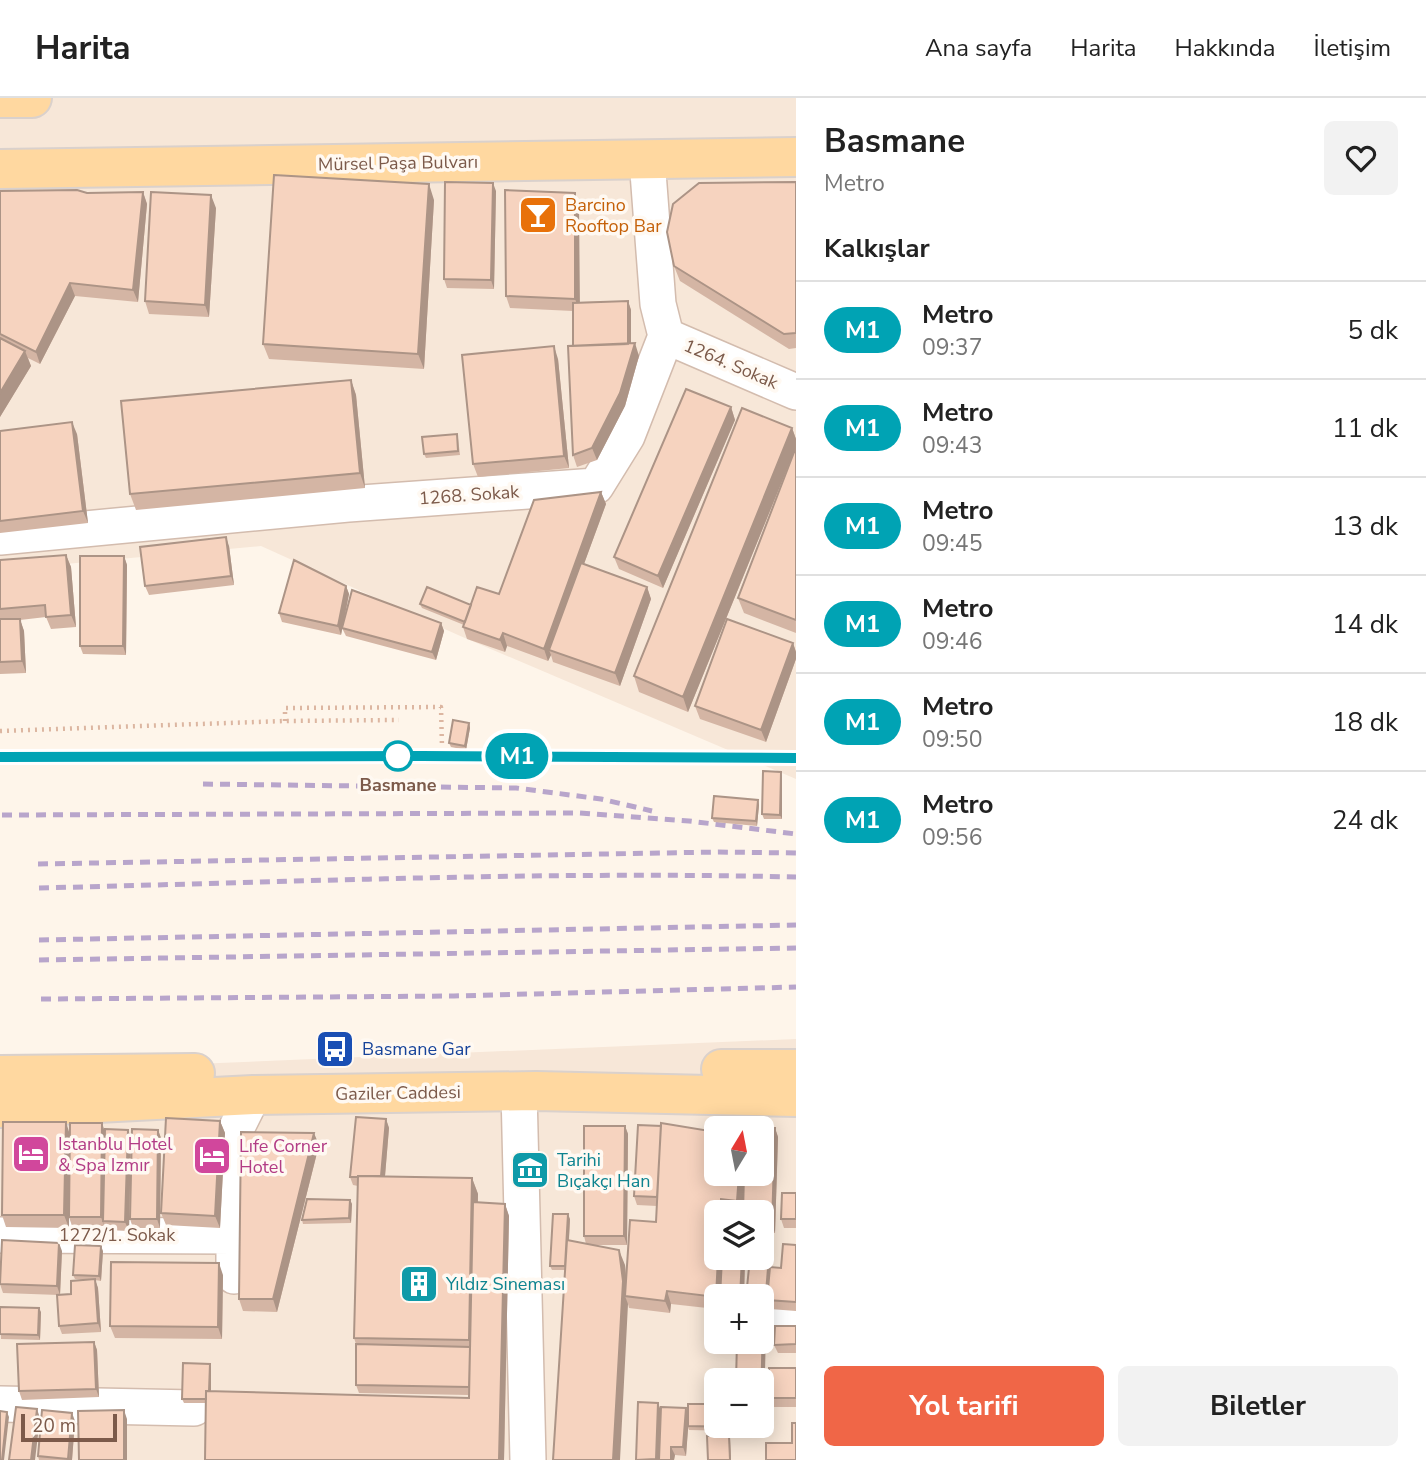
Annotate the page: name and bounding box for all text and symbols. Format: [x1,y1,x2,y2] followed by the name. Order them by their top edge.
[35,26,131,71] text: Harita
[925,32,1032,64] text: Ana sayfa
[1070,32,1137,64] text: Harita
[1175,32,1275,64] text: Hakkında
[1313,32,1391,64] text: İletişim
[824,119,965,164] text: Basmane
[1324,121,1398,195] button: heart
[318,150,478,176] street label: Mürsel Paşa Bulvarı
[824,168,885,199] text: Metro
[565,193,662,238] place label: Barcino Rooftop Bar
[517,194,559,236] bar icon: Barcino Rooftop Bar
[824,231,930,266] text: Kalkışlar
[922,297,994,332] text: Metro
[1348,313,1398,348] text: 5 dk
[845,314,880,346] text: M1
[922,332,982,363] text: 09:37
[680,333,783,395] street label: 1264. Sokak
[922,395,994,430] text: Metro
[1332,411,1398,446] text: 11 dk
[845,412,880,444] text: M1
[922,430,982,461] text: 09:43
[418,479,521,510] street label: 1268. Sokak
[922,493,994,528] text: Metro
[1332,509,1398,544] text: 13 dk
[845,510,880,542] text: M1
[922,528,982,559] text: 09:45
[922,591,994,626] text: Metro
[1332,607,1398,642] text: 14 dk
[845,608,880,640] text: M1
[922,626,982,657] text: 09:46
[922,689,994,724] text: Metro
[1332,705,1398,740] text: 18 dk
[845,706,880,738] text: M1
[922,724,982,755] text: 09:50
[486,733,548,779] line badge: M1
[499,740,535,772] text: M1
[383,741,413,771] marker: Basmane
[360,773,437,797] place label: Basmane
[922,787,994,822] text: Metro
[1332,803,1398,838] text: 24 dk
[845,804,880,836] text: M1
[922,822,982,853] text: 09:56
[314,1028,356,1070] bus stop icon: Basmane Gar
[362,1037,471,1061] place label: Basmane Gar
[335,1080,461,1106] street label: Gaziler Caddesi
[704,1116,774,1186] north arrow
[704,1116,774,1438] map controls
[58,1132,173,1177] place label: Istanblu Hotel & Spa Izmır
[10,1133,52,1175] hotel icon: Istanblu Hotel & Spa Izmır
[239,1134,328,1179] place label: Lıfe Corner Hotel
[191,1135,233,1177] hotel icon: Lıfe Corner Hotel
[557,1148,651,1193] place label: Tarihi Bıçakçı Han
[509,1149,551,1191] museum icon: Tarihi Bıçakçı Han
[704,1200,774,1270] button: layers
[59,1223,176,1247] street label: 1272/1. Sokak
[398,1263,440,1305] building icon: Yıldız Sineması
[445,1272,565,1296] place label: Yıldız Sineması
[704,1284,774,1354] button: +
[824,1366,1104,1446] button: Yol tarifi
[1118,1366,1398,1446] button: Biletler
[704,1368,774,1438] button: −
[21,1411,117,1443] scale bar
[32,1413,76,1439] text: 20 m

